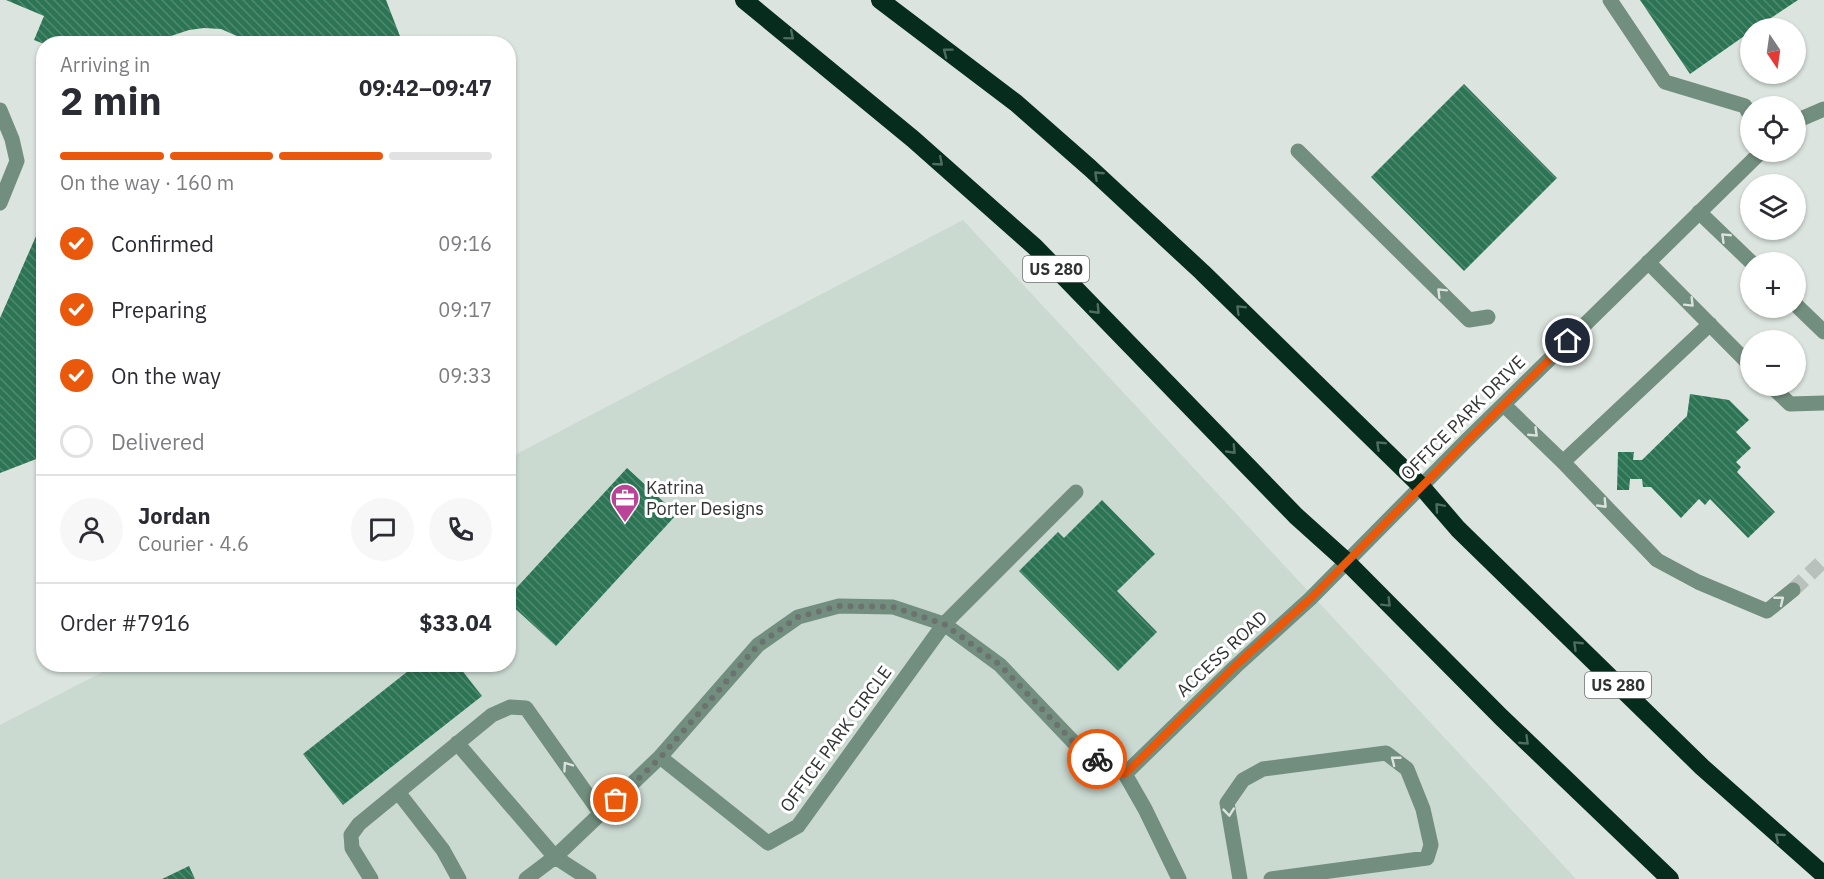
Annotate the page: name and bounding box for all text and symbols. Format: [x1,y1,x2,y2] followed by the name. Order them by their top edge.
[1740,18,1806,84] north arrow
[1740,18,1806,396] map controls
[783,29,794,40] one-way arrow
[943,48,954,59] one-way arrow
[60,51,150,78] text: Arriving in
[359,73,492,102] text: 09:42–09:47
[60,75,162,126] text: 2 min
[1740,96,1806,162] button: locate
[932,155,943,166] one-way arrow
[60,169,234,196] text: On the way · 160 m
[1094,172,1105,183] one-way arrow
[1740,174,1806,240] button: layers
[60,227,93,260] icon: check
[111,229,214,258] text: Confirmed
[438,230,492,257] text: 09:16
[1722,234,1733,245] one-way arrow
[1740,252,1806,318] button: +
[1023,256,1089,282] road number: US 280
[1437,288,1448,299] one-way arrow
[60,293,93,326] icon: check
[111,295,206,324] text: Preparing
[438,296,492,323] text: 09:17
[1682,296,1693,307] one-way arrow
[1089,303,1100,314] one-way arrow
[1236,305,1247,316] one-way arrow
[1542,315,1593,366] pin
[1551,324,1584,357] icon: home
[1740,330,1806,396] button: −
[1395,350,1530,485] street label: OFFICE PARK DRIVE
[60,359,93,392] icon: check
[111,361,221,390] text: On the way
[438,362,492,389] text: 09:33
[1526,426,1537,437] one-way arrow
[111,427,205,456] text: Delivered
[1376,442,1387,453] one-way arrow
[1225,443,1236,453] one-way arrow
[646,476,764,520] place label: Katrina Porter Designs
[609,482,641,524] office icon: Katrina Porter Designs
[1596,497,1607,508] one-way arrow
[60,498,123,561] button: person
[351,498,414,561] button: chat
[429,498,492,561] button: phone
[138,501,211,530] text: Jordan
[1435,503,1446,514] one-way arrow
[138,530,249,557] text: Courier · 4.6
[1380,595,1391,606] one-way arrow
[1773,596,1784,607] one-way arrow
[1171,606,1272,702] street label: ACCESS ROAD
[60,608,190,637] text: Order #7916
[419,608,492,637] text: $33.04
[1573,642,1584,653] one-way arrow
[775,661,896,816] street label: OFFICE PARK CIRCLE
[1585,672,1651,698] road number: US 280
[1067,729,1127,789] courier
[1518,733,1529,744] one-way arrow
[1081,743,1114,776] icon: bike
[1391,756,1402,767] one-way arrow
[563,762,574,773] one-way arrow
[590,774,641,825] pin
[599,783,632,816] icon: bag
[1222,807,1235,816] one-way arrow
[1775,833,1786,844] one-way arrow

